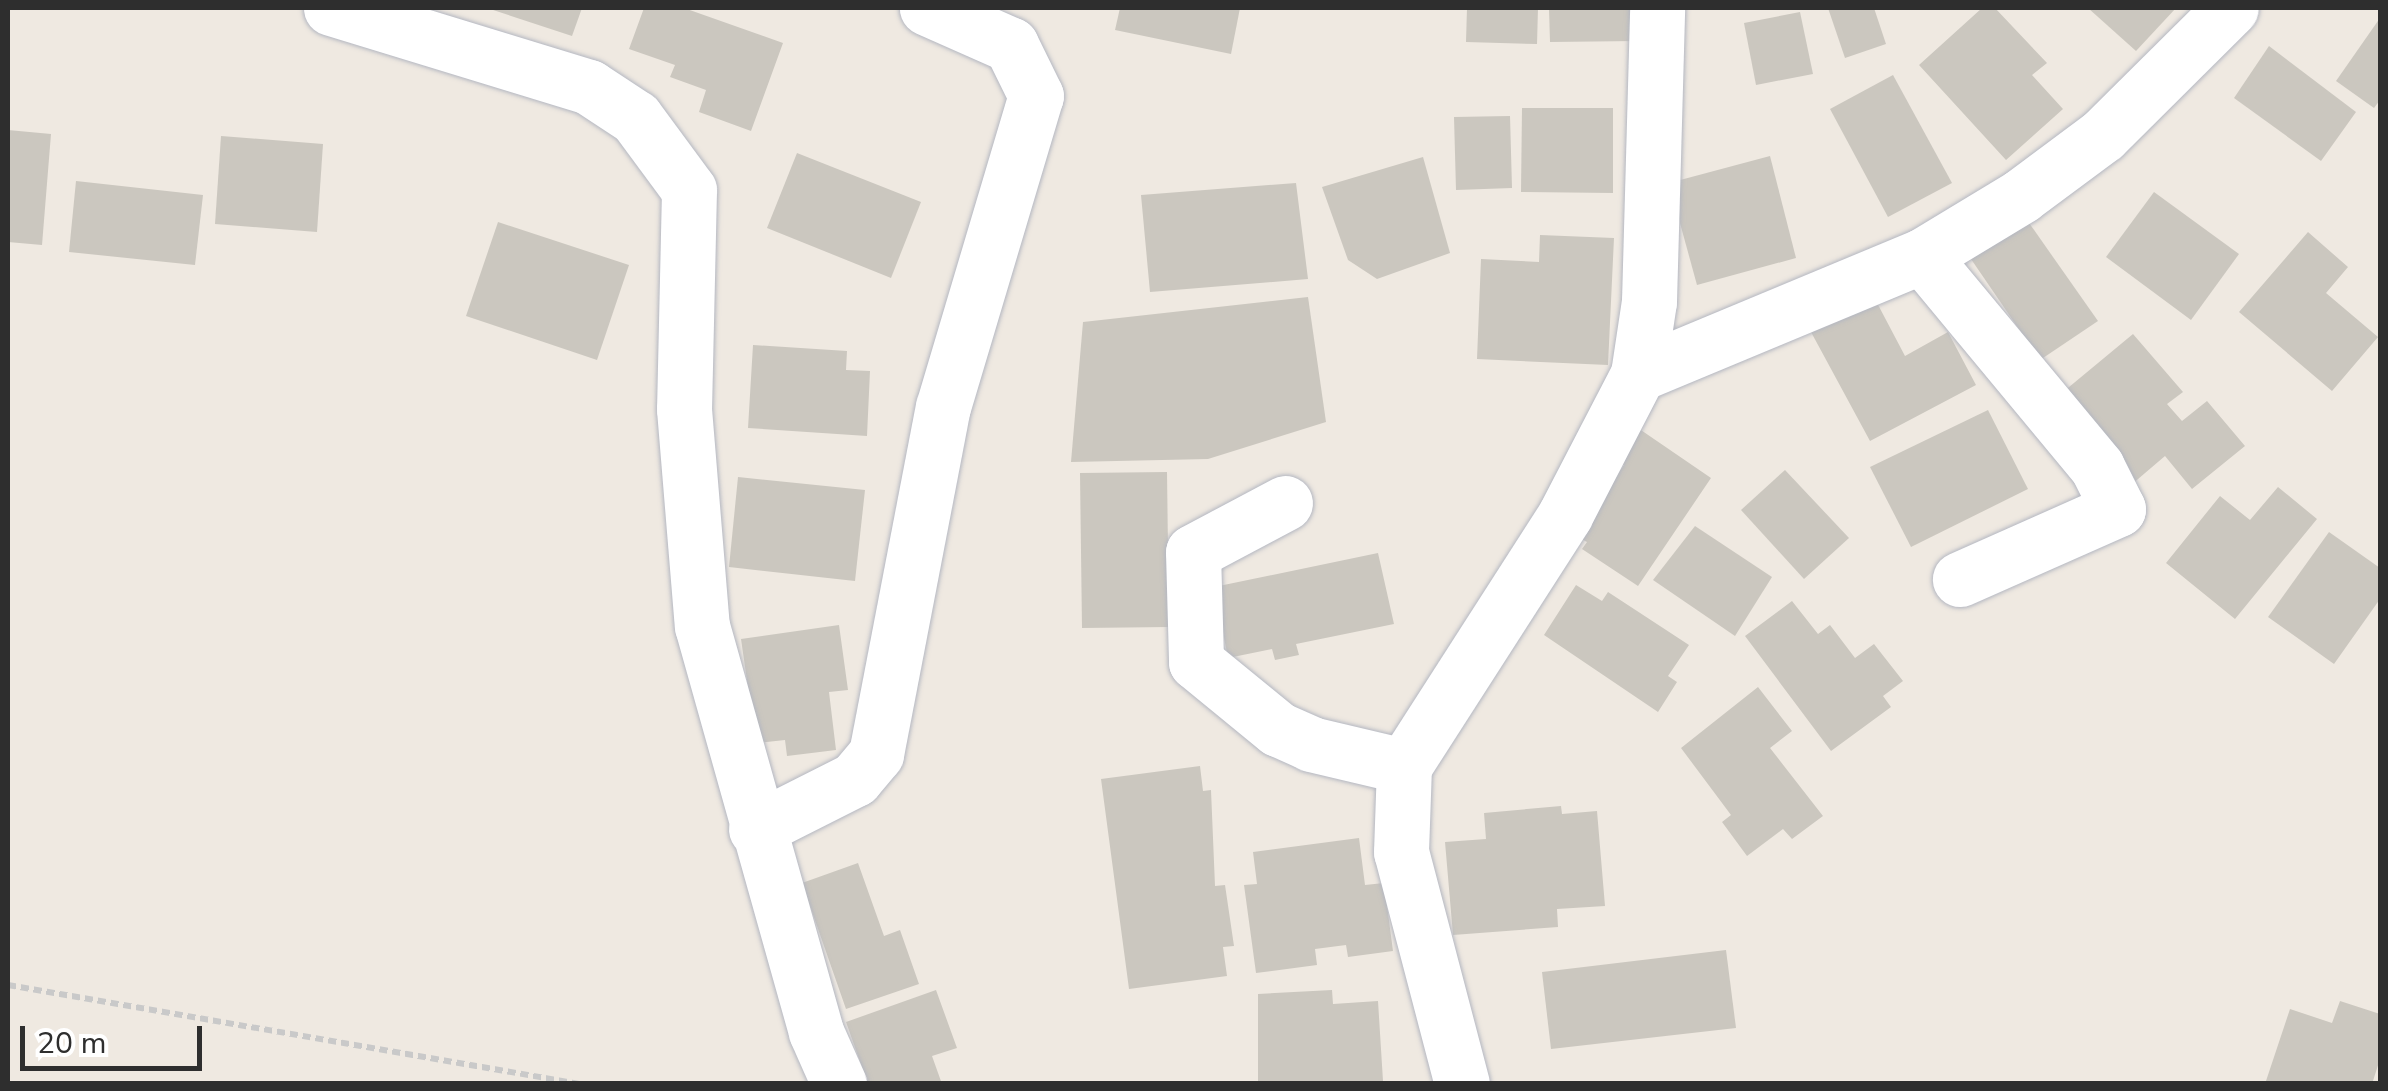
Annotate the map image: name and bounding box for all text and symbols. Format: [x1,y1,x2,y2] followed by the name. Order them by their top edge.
[25,1006,208,1068] scale bar
[37,1023,106,1064] text: 20 m

